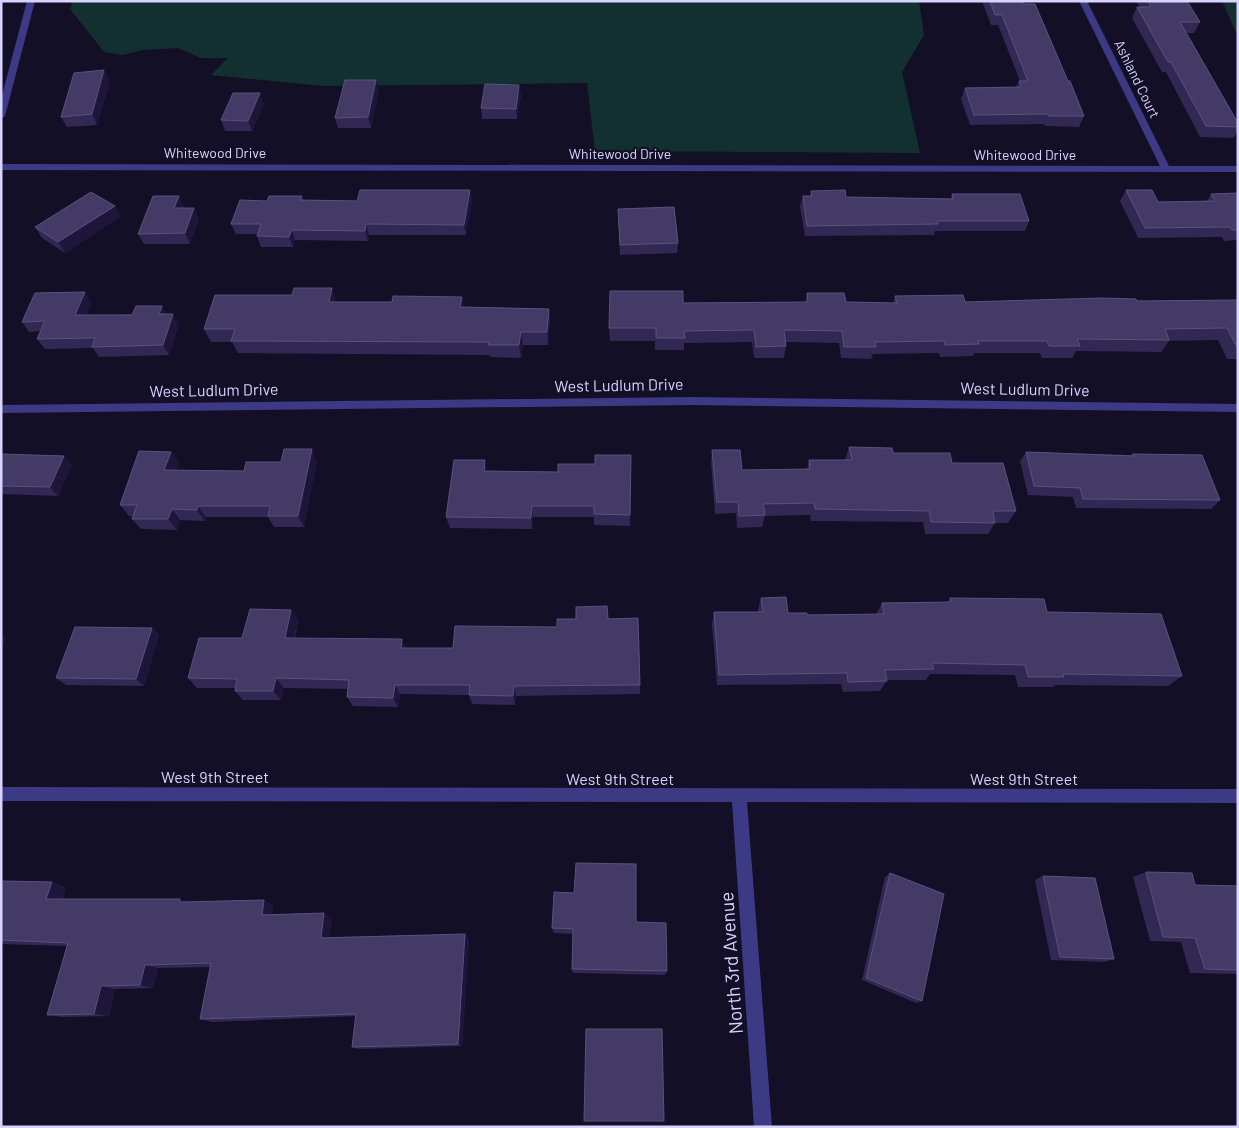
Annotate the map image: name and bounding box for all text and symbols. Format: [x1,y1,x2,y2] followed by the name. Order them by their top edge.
[1111,37,1164,121] street label: Ashland Court
[164,144,266,161] street label: Whitewood Drive
[569,145,671,162] street label: Whitewood Drive
[974,146,1076,163] street label: Whitewood Drive
[554,374,684,395] street label: West Ludlum Drive
[960,378,1090,399] street label: West Ludlum Drive
[149,379,279,400] street label: West Ludlum Drive
[161,767,269,786] street label: West 9th Street
[566,769,674,788] street label: West 9th Street
[970,769,1078,788] street label: West 9th Street
[714,891,747,1035] street label: North 3rd Avenue

